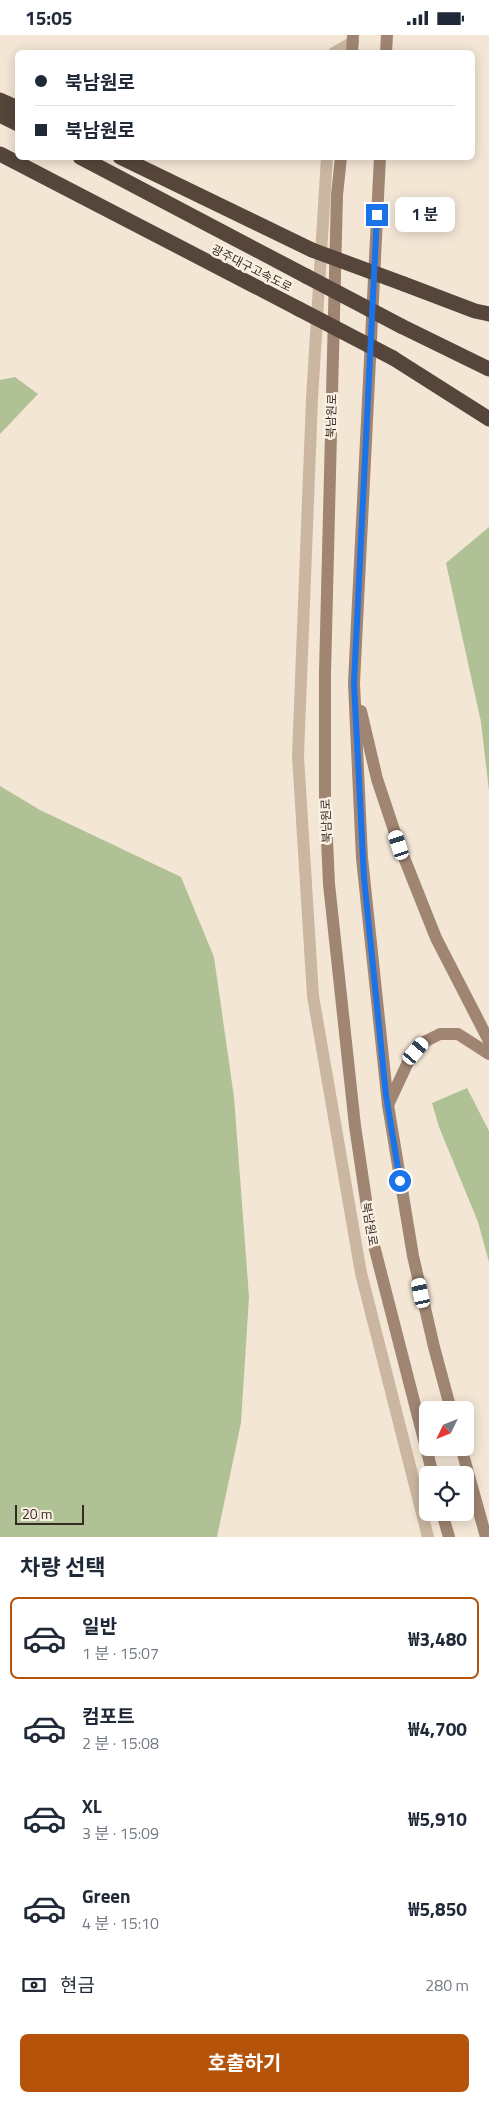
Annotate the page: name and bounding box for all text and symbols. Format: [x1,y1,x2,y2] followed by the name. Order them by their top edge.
[25,3,72,32] text: 15:05
[65,67,135,96] text: 북남원로
[65,115,135,144] text: 북남원로
[394,197,454,233] callout: 1 분
[411,202,439,226] text: 1 분
[366,204,388,226] route end
[208,239,296,297] street label: 광주대구고속도로
[321,394,341,438] street label: 북남원로
[316,799,336,843] street label: 북남원로
[387,828,410,862] car
[400,1035,431,1067] car
[389,1170,411,1192] route start
[357,1201,383,1247] street label: 북남원로
[410,1277,431,1309] car
[419,1401,474,1456] north arrow
[419,1401,474,1521] map controls
[419,1466,474,1521] button: locate
[15,1502,84,1525] scale bar
[22,1503,52,1524] text: 20 m
[20,1550,106,1584] text: 차량 선택
[82,1611,117,1640] text: 일반
[22,1616,67,1661] icon: car
[408,1624,467,1653] text: ₩3,480
[82,1641,159,1665] text: 1 분 · 15:07
[82,1701,134,1730] text: 컴포트
[22,1706,67,1751] icon: car
[408,1714,467,1743] text: ₩4,700
[82,1731,159,1755] text: 2 분 · 15:08
[82,1791,102,1820] text: XL
[22,1796,67,1841] icon: car
[408,1804,467,1833] text: ₩5,910
[82,1821,159,1845] text: 3 분 · 15:09
[82,1881,131,1910] text: Green
[22,1886,67,1931] icon: car
[408,1894,467,1923] text: ₩5,850
[82,1911,159,1935] text: 4 분 · 15:10
[60,1970,95,1999] text: 현금
[20,1971,48,1999] icon: cash
[425,1973,469,1997] text: 280 m
[20,2034,469,2092] button: 호출하기

